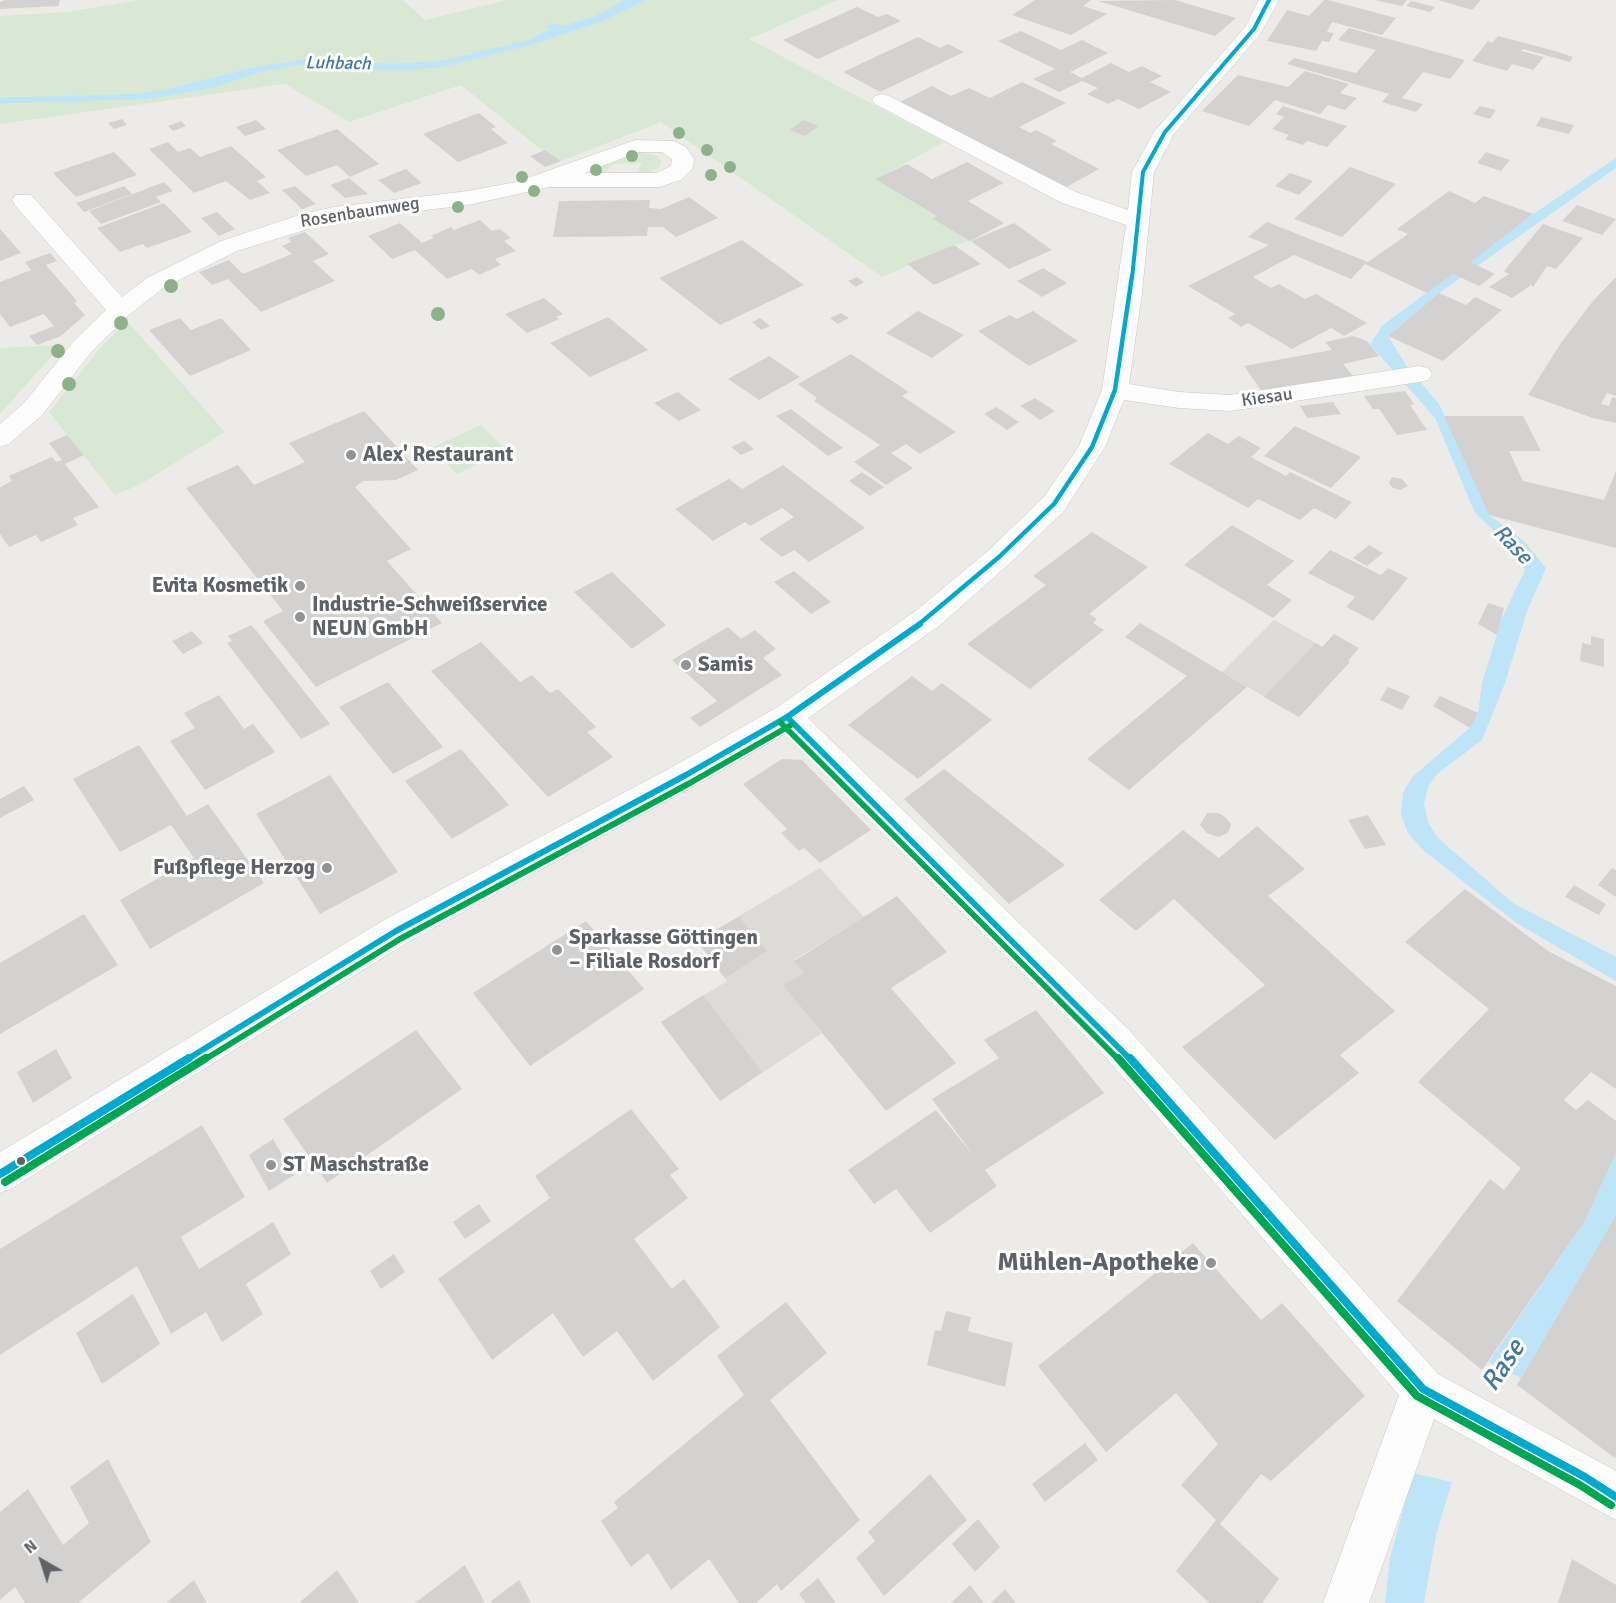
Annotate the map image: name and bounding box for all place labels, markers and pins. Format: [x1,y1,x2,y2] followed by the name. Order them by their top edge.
[363,442,513,468] place label: Alex' Restaurant
[344,448,358,462] marker: Alex' Restaurant
[152,573,288,599] place label: Evita Kosmetik
[293,579,307,593] marker: Evita Kosmetik
[312,592,547,642] place label: Industrie-Schweißservice NEUN GmbH
[293,610,307,624] marker: Industrie-Schweißservice NEUN GmbH
[698,652,753,678] place label: Samis
[679,658,693,672] marker: Samis
[153,855,315,881] place label: Fußpflege Herzog
[320,861,334,875] marker: Fußpflege Herzog
[569,925,758,975] place label: Sparkasse Göttingen – Filiale Rosdorf
[550,943,564,957] marker: Sparkasse Göttingen – Filiale Rosdorf
[283,1152,429,1178] place label: ST Maschstraße
[15,1155,27,1167] unlabelled marker
[264,1158,278,1172] marker: ST Maschstraße
[997,1247,1199,1279] place label: Mühlen-Apotheke
[1204,1256,1218,1270] marker: Mühlen-Apotheke

